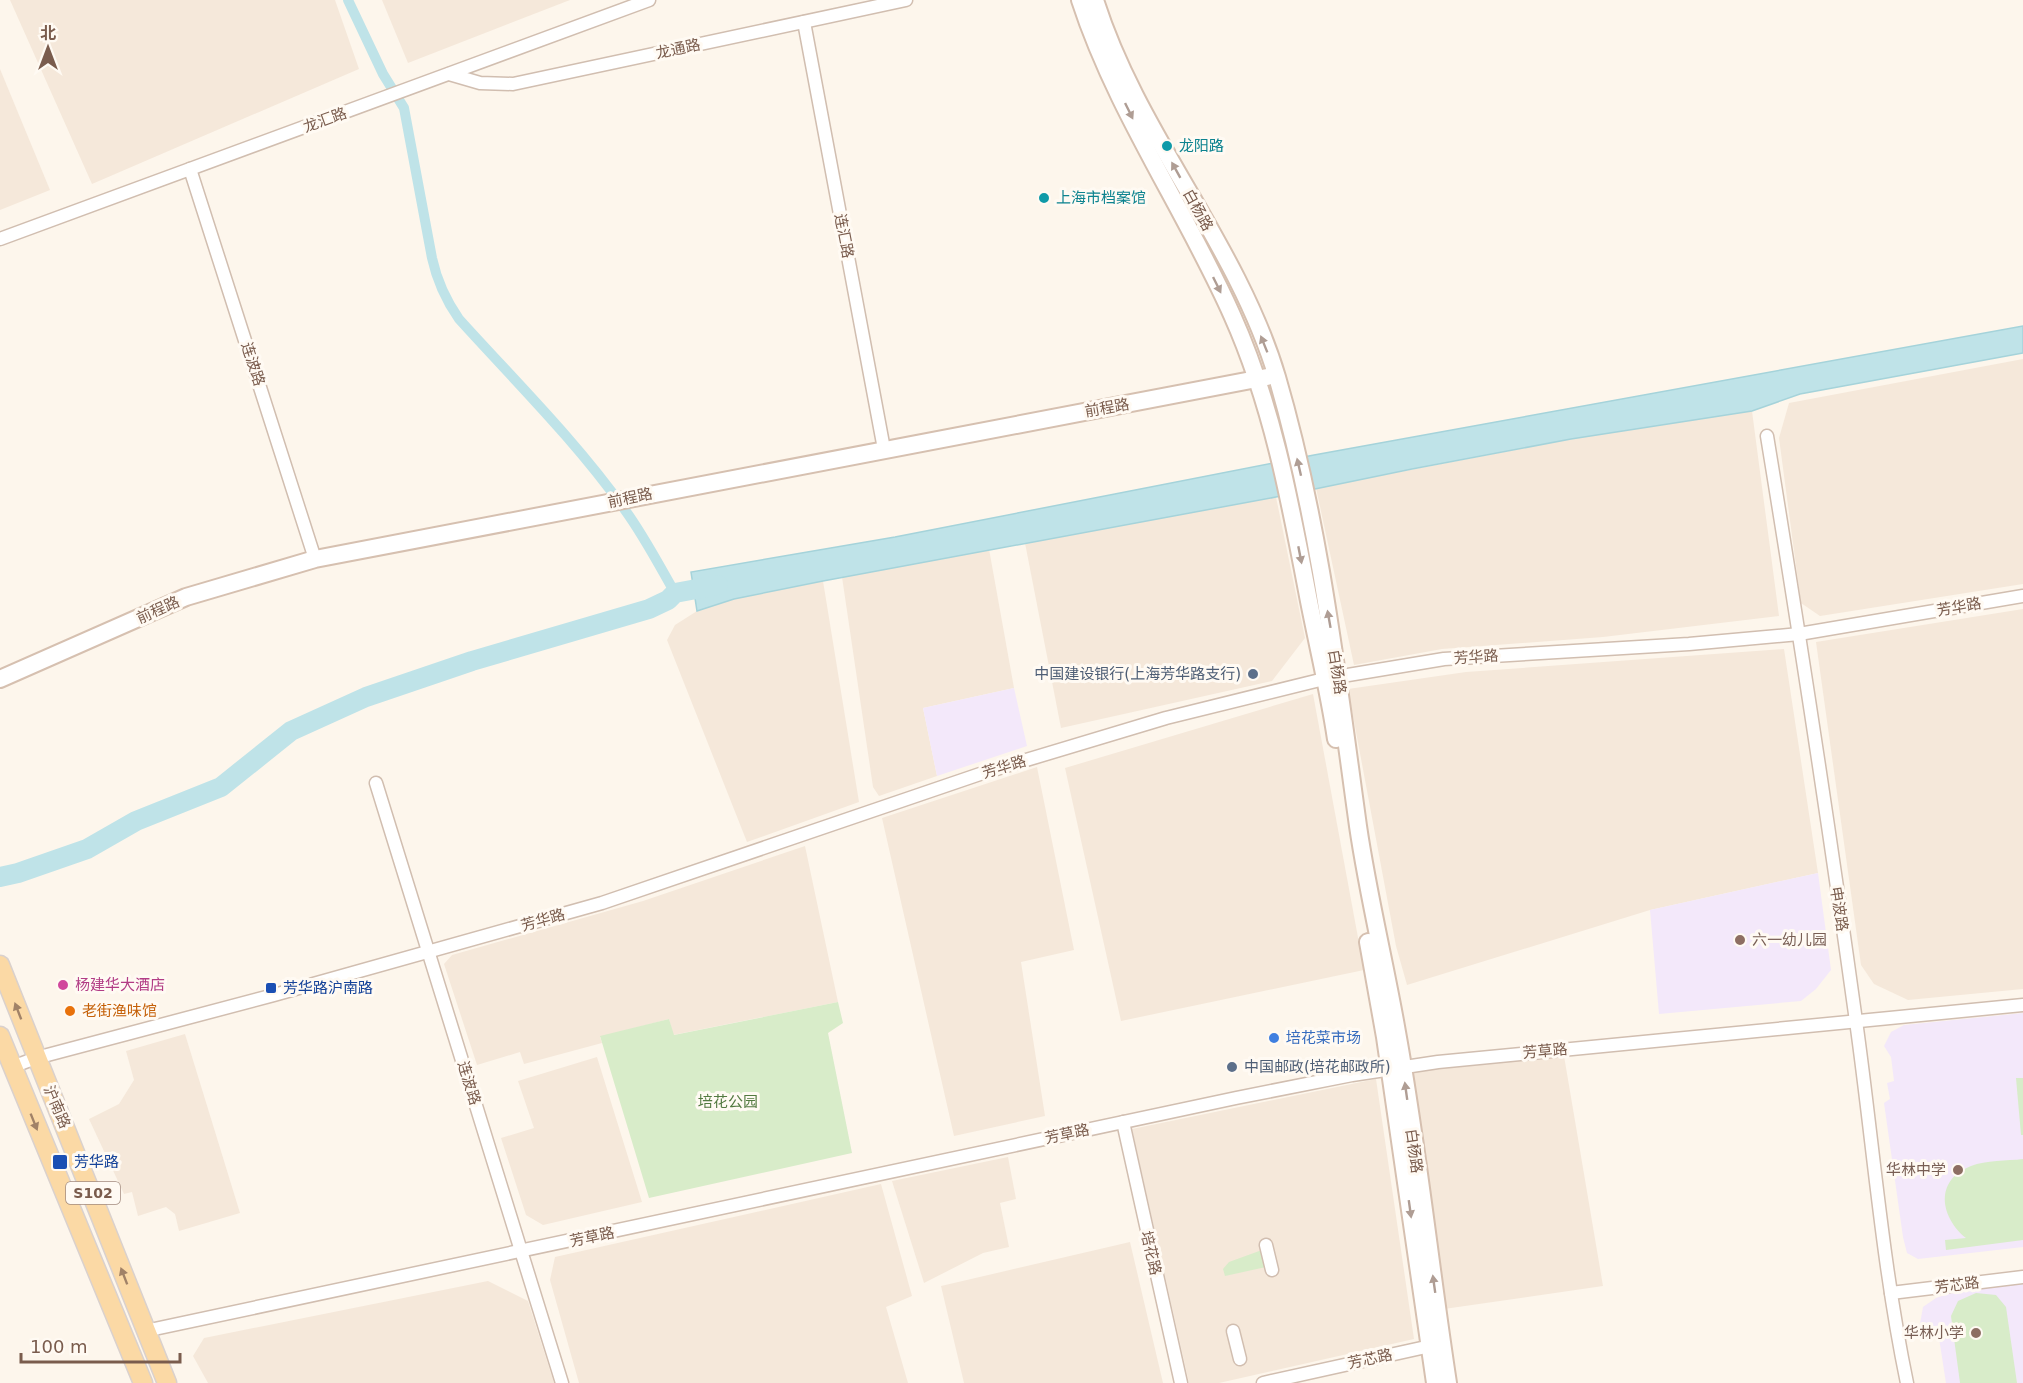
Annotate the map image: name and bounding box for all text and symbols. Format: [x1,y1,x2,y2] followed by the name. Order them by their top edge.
[18,18,78,78] north arrow
[40,24,56,43] text: 北
[654,36,702,62] street label: 龙通路
[1124,103,1133,120] one-way arrow
[301,104,349,136] street label: 龙汇路
[1179,137,1224,155] place label: 龙阳路
[1160,139,1174,153] marker: 龙阳路
[1171,161,1181,178] one-way arrow
[1179,186,1217,234] street label: 白杨路
[1056,189,1146,207] place label: 上海市档案馆
[1037,191,1051,205] marker: 上海市档案馆
[831,212,857,260] street label: 连汇路
[1212,276,1222,294] one-way arrow
[1258,334,1268,352] one-way arrow
[237,340,269,388] street label: 连波路
[1083,395,1131,421] street label: 前程路
[1294,457,1304,476] one-way arrow
[606,485,654,511] street label: 前程路
[1296,546,1305,565] one-way arrow
[134,593,182,627] street label: 前程路
[1935,594,1983,620] street label: 芳华路
[1324,609,1333,628] one-way arrow
[1453,646,1499,668] street label: 芳华路
[1325,648,1349,696] street label: 白杨路
[1034,665,1241,683] place label: 中国建设银行(上海芳华路支行)
[1246,667,1260,681] marker: 中国建设银行(上海芳华路支行)
[980,752,1028,782] street label: 芳华路
[1827,885,1851,933] street label: 申波路
[519,905,567,935] street label: 芳华路
[1752,931,1827,949] place label: 六一幼儿园
[1733,933,1747,947] marker: 六一幼儿园
[75,976,165,994] place label: 杨建华大酒店
[56,978,70,992] marker: 杨建华大酒店
[283,979,373,997] place label: 芳华路沪南路
[264,981,278,995] marker: 芳华路沪南路
[13,1002,22,1020] one-way arrow
[82,1002,157,1020] place label: 老街渔味馆
[63,1004,77,1018] marker: 老街渔味馆
[1286,1029,1361,1047] place label: 培花菜市场
[1267,1031,1281,1045] marker: 培花菜市场
[1522,1040,1568,1062] street label: 芳草路
[1244,1058,1391,1076] place label: 中国邮政(培花邮政所)
[454,1059,484,1107] street label: 连波路
[1225,1060,1239,1074] marker: 中国邮政(培花邮政所)
[1401,1081,1410,1100] one-way arrow
[40,1083,74,1131] street label: 沪南路
[698,1093,758,1111] park label: 培花公园
[29,1113,39,1131] one-way arrow
[1043,1121,1091,1147] street label: 芳草路
[1402,1127,1426,1175] street label: 白杨路
[51,1153,69,1171] marker: 芳华路
[74,1153,119,1171] place label: 芳华路
[1886,1161,1946,1179] place label: 华林中学
[1951,1163,1965,1177] marker: 华林中学
[66,1182,120,1204] road number: S102
[1405,1200,1414,1219] one-way arrow
[568,1224,616,1250] street label: 芳草路
[1137,1229,1165,1277] street label: 培花路
[119,1267,128,1285] one-way arrow
[1934,1273,1980,1297] street label: 芳芯路
[1429,1274,1438,1293] one-way arrow
[1904,1324,1964,1342] place label: 华林小学
[21,1326,180,1364] scale bar
[1969,1326,1983,1340] marker: 华林小学
[30,1336,88,1357] text: 100 m
[1346,1346,1394,1372] street label: 芳芯路

